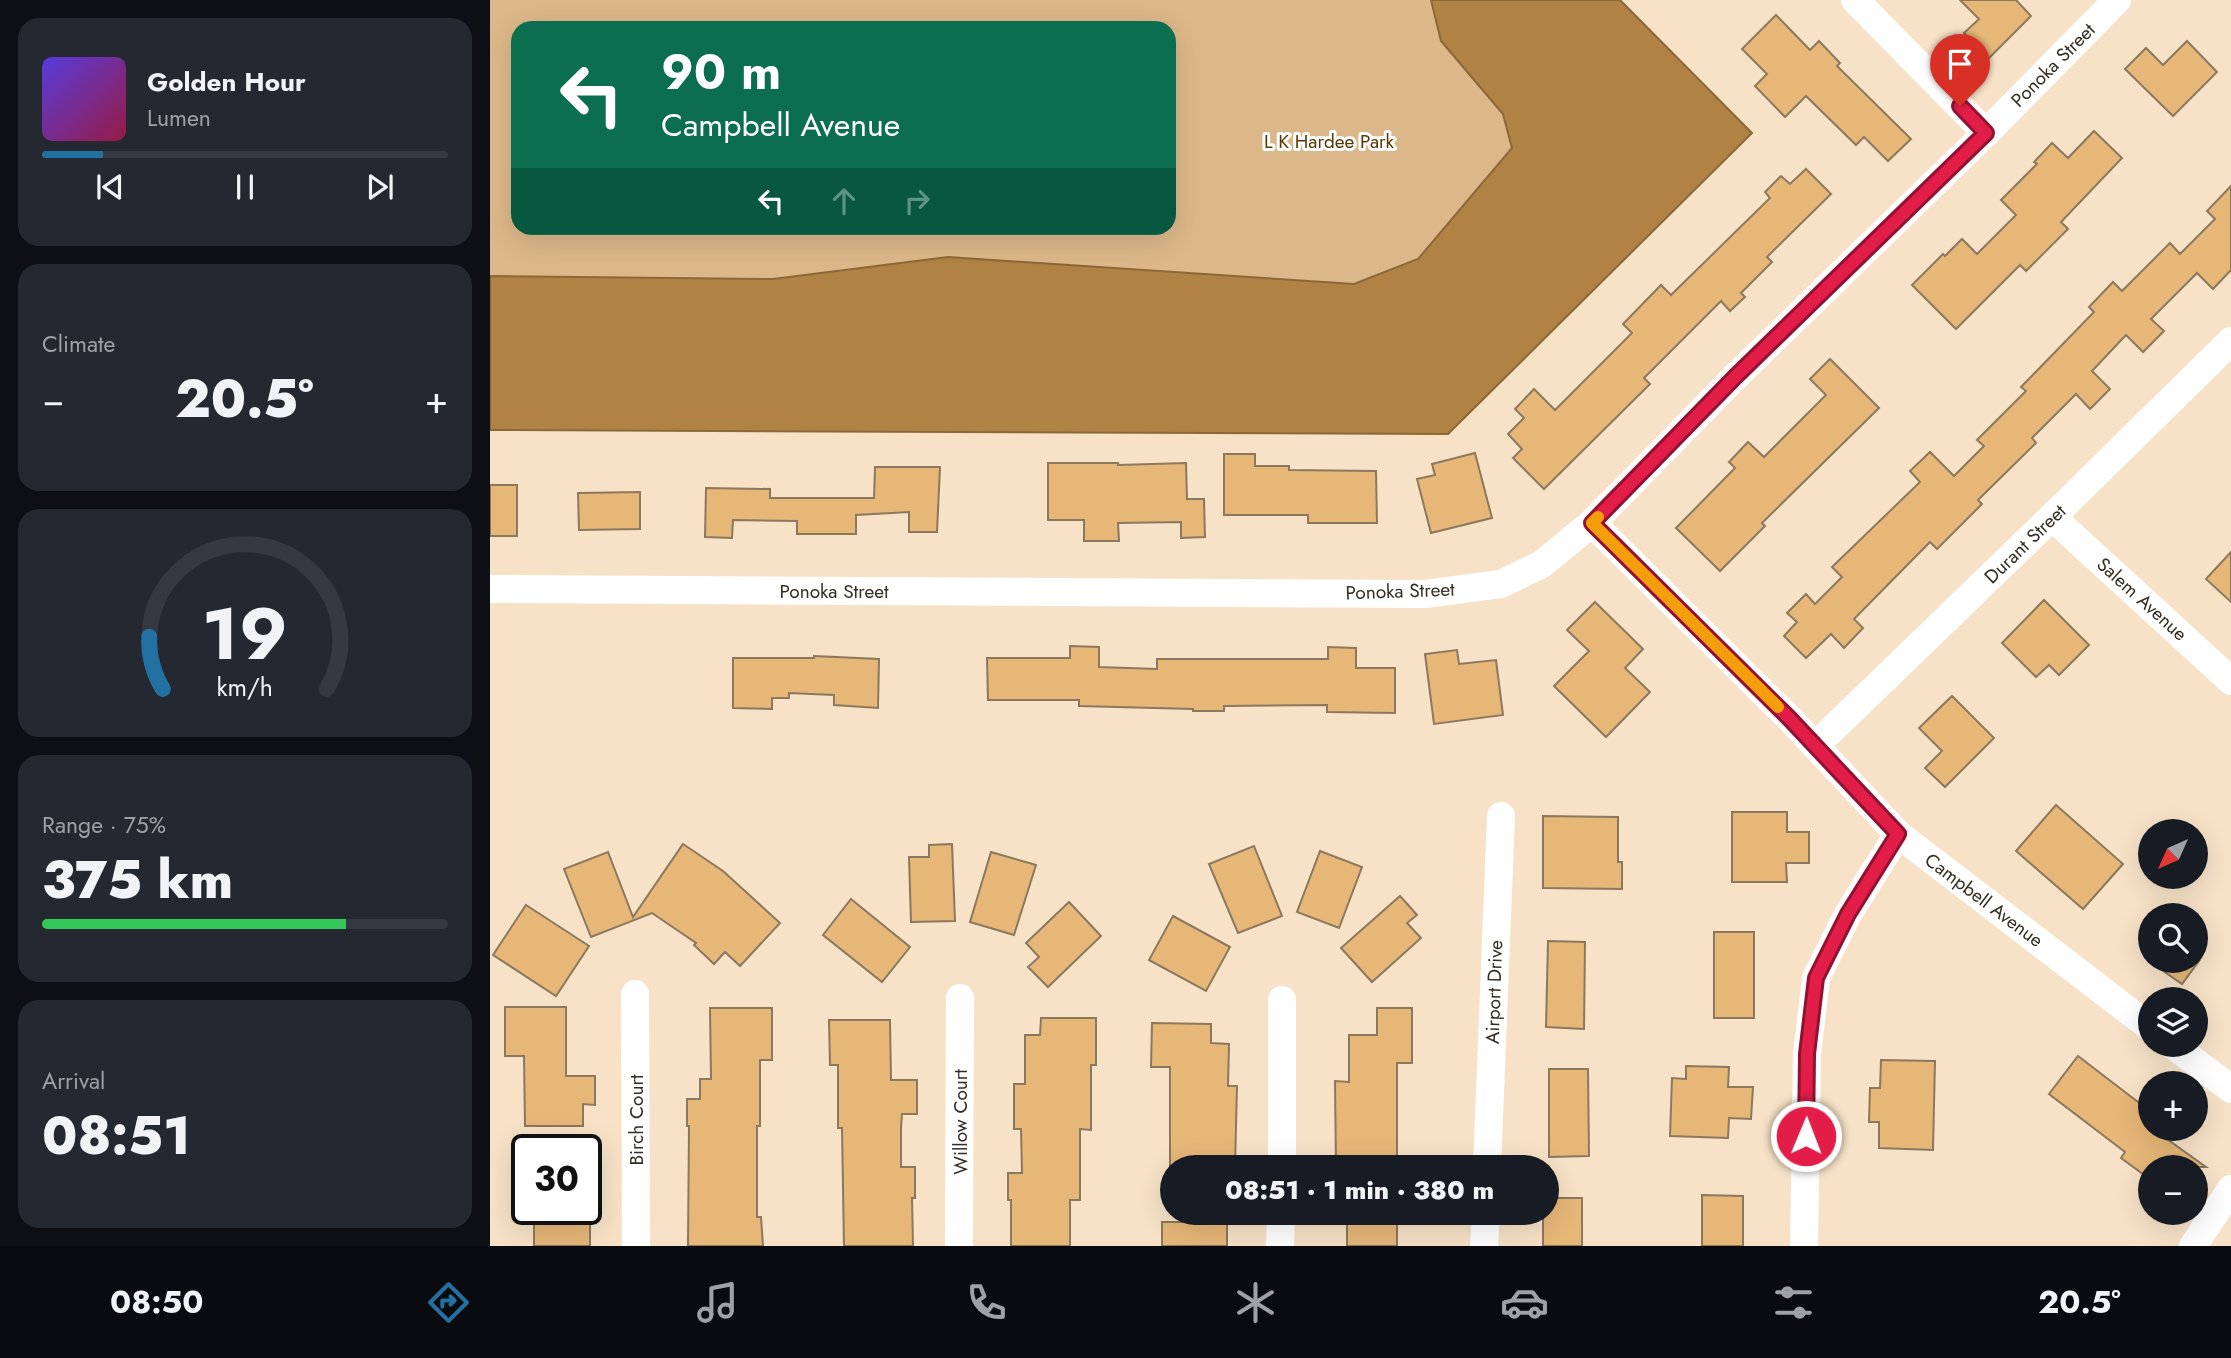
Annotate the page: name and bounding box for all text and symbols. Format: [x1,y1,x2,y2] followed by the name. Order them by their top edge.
[2005,17,2101,113] street label: Ponoka Street
[1930,34,1990,106] pin
[661,37,781,107] text: 90 m
[1941,45,1979,83] icon: arrive
[546,49,637,140] icon: left
[147,63,306,101] text: Golden Hour
[147,101,211,135] text: Lumen
[661,102,900,148] text: Campbell Avenue
[1264,128,1395,155] park label: L K Hardee Park
[91,168,129,206] icon: previous
[226,168,264,206] icon: pause
[361,168,399,206] icon: next
[752,182,790,220] icon: left
[825,182,863,220] icon: ahead
[898,182,936,220] icon: right
[42,327,115,361] text: Climate
[175,361,314,437] text: 20.5°
[42,372,64,427] text: −
[425,372,448,427] text: +
[1978,498,2072,590] street label: Durant Street
[2091,551,2193,647] street label: Salem Avenue
[1345,576,1455,606] street label: Ponoka Street
[779,578,889,605] street label: Ponoka Street
[202,581,288,686] text: 19
[217,669,273,705] text: km/h
[42,808,166,842] text: Range · 75%
[2138,819,2208,889] north arrow
[2138,819,2208,1225] map controls
[42,842,233,918] text: 375 km
[1919,846,2049,954] street label: Campbell Avenue
[2138,903,2208,973] button: search
[1479,939,1509,1045] street label: Airport Drive
[2138,987,2208,1057] button: layers
[42,1064,105,1098] text: Arrival
[947,1069,974,1175] street label: Willow Court
[2138,1071,2208,1141] button: +
[623,1074,650,1165] street label: Birch Court
[42,1098,191,1174] text: 08:51
[1769,1099,1843,1173] position arrow
[511,1134,602,1225] speed limit sign: 30
[2138,1155,2208,1225] button: −
[1225,1171,1494,1209] text: 08:51 · 1 min · 380 m
[424,1278,473,1327] icon: directions
[693,1278,742,1327] icon: music
[962,1278,1011,1327] icon: phone
[1231,1278,1280,1327] icon: climate
[1500,1278,1549,1327] icon: car
[1769,1278,1818,1327] icon: filters
[110,1279,203,1325] text: 08:50
[2038,1279,2121,1325] text: 20.5°

